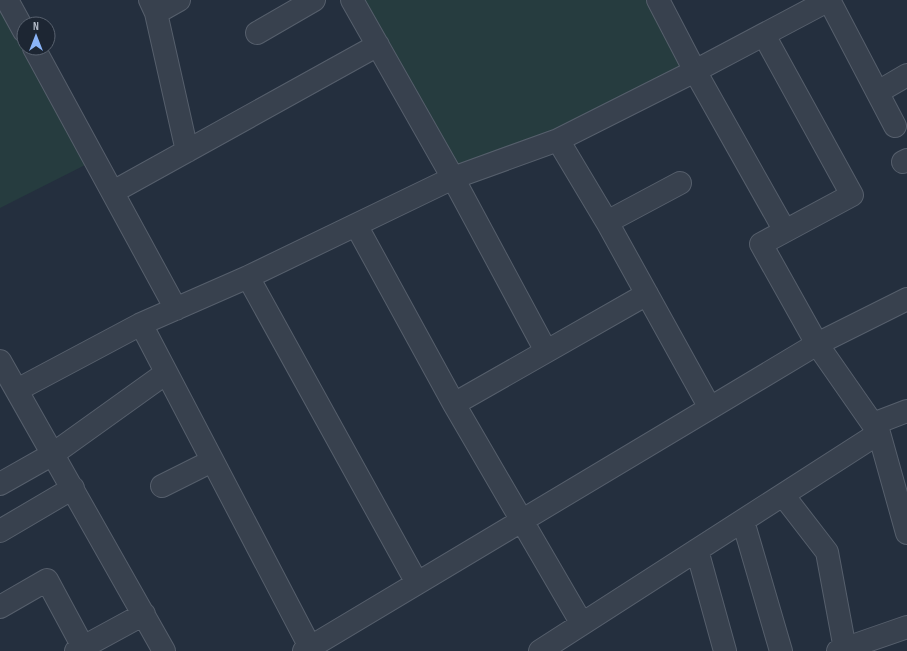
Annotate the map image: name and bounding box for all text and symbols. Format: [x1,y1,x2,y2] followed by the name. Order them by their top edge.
[16,16,56,56] north arrow
[33,20,39,33] text: N

